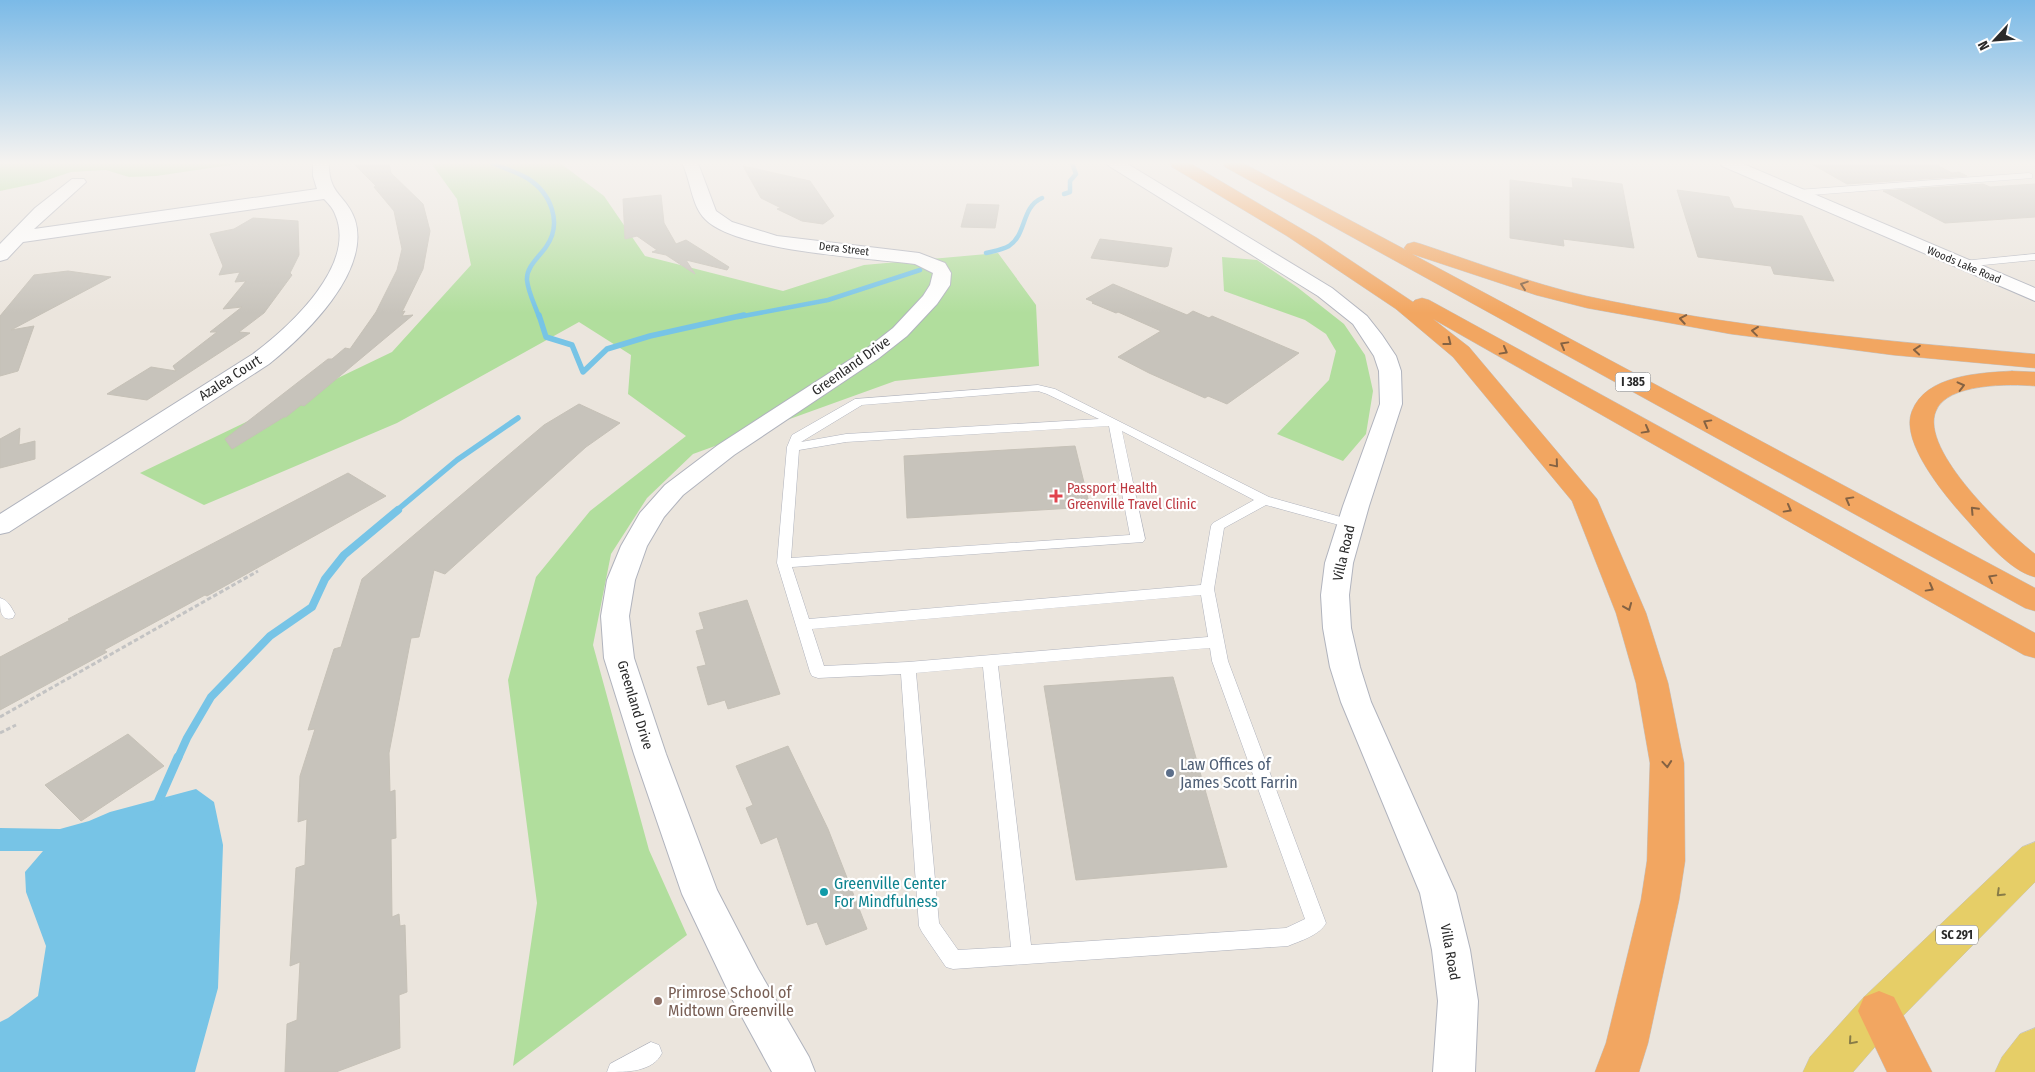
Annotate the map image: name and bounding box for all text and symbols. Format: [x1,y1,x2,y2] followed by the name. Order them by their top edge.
[1970,15,2020,65] north arrow
[1974,38,1993,53] text: N
[818,239,870,259] street label: Dera Street
[1925,244,2003,286] street label: Woods Lake Road
[1521,281,1529,291] one-way arrow
[1679,315,1687,325] one-way arrow
[1751,326,1759,337] one-way arrow
[808,333,894,399] street label: Greenland Drive
[1442,336,1451,344] one-way arrow
[1560,341,1569,351] one-way arrow
[1499,344,1508,354] one-way arrow
[1913,345,1921,356] one-way arrow
[196,351,265,404] street label: Azalea Court
[1616,372,1650,392] road number: I 385
[1957,381,1965,392] one-way arrow
[1703,419,1712,429] one-way arrow
[1641,424,1650,434] one-way arrow
[1549,458,1557,467] one-way arrow
[1067,480,1196,513] place label: Passport Health Greenville Travel Clinic
[1049,489,1063,503] marker: Passport Health Greenville Travel Clinic
[1846,496,1855,506] one-way arrow
[1783,503,1792,513] one-way arrow
[1971,507,1980,516] one-way arrow
[1329,523,1359,583] street label: Villa Road
[1989,574,1998,584] one-way arrow
[1925,582,1934,592] one-way arrow
[1622,602,1633,611] one-way arrow
[613,659,657,752] street label: Greenland Drive
[1180,755,1298,792] place label: Law Offices of James Scott Farrin
[1661,761,1672,769] one-way arrow
[1164,767,1176,779] marker: Law Offices of James Scott Farrin
[834,874,947,911] place label: Greenville Center For Mindfulness
[818,886,830,898] marker: Greenville Center For Mindfulness
[1997,887,2006,896] one-way arrow
[1437,922,1463,982] street label: Villa Road
[1936,926,1978,944] road number: SC 291
[668,983,794,1020] place label: Primrose School of Midtown Greenville
[652,995,664,1007] marker: Primrose School of Midtown Greenville
[1849,1036,1858,1045] one-way arrow

